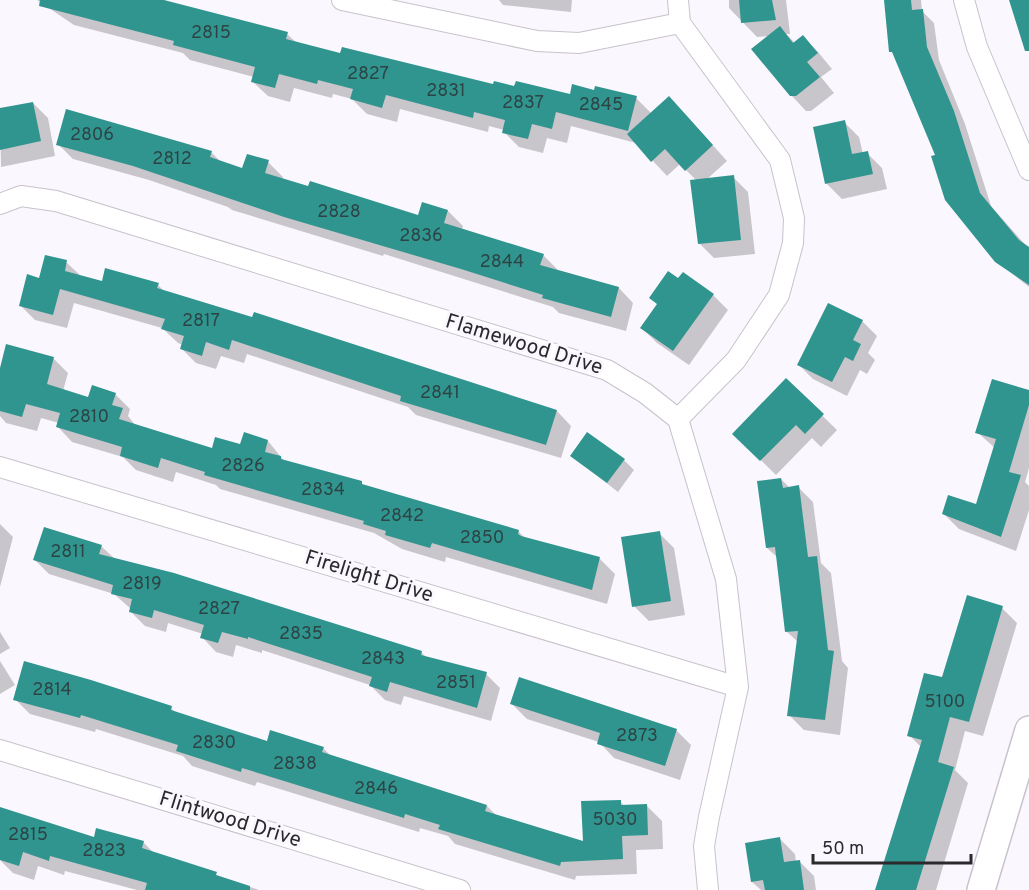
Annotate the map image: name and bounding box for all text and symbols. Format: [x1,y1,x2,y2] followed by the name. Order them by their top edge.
[191,22,231,45] house number: 2815
[347,63,389,86] house number: 2827
[426,80,466,103] house number: 2831
[502,92,544,115] house number: 2837
[579,94,623,117] house number: 2845
[70,124,114,147] house number: 2806
[152,148,192,171] house number: 2812
[317,201,361,224] house number: 2828
[399,225,443,248] house number: 2836
[480,251,524,274] house number: 2844
[442,308,606,382] street label: Flamewood Drive
[182,310,220,333] house number: 2817
[420,382,460,405] house number: 2841
[69,406,109,429] house number: 2810
[221,455,265,478] house number: 2826
[301,479,345,502] house number: 2834
[380,505,424,528] house number: 2842
[460,527,504,550] house number: 2850
[50,541,86,564] house number: 2811
[302,545,436,609] street label: Firelight Drive
[122,573,162,596] house number: 2819
[198,598,240,621] house number: 2827
[279,623,323,646] house number: 2835
[361,648,405,671] house number: 2843
[436,672,476,695] house number: 2851
[32,679,72,702] house number: 2814
[925,691,965,714] house number: 5100
[616,725,658,748] house number: 2873
[192,732,236,755] house number: 2830
[273,753,317,776] house number: 2838
[354,778,398,801] house number: 2846
[156,786,304,854] street label: Flintwood Drive
[593,809,637,832] house number: 5030
[8,824,48,847] house number: 2815
[813,827,970,865] scale bar
[822,838,864,861] text: 50 m
[82,840,126,863] house number: 2823

